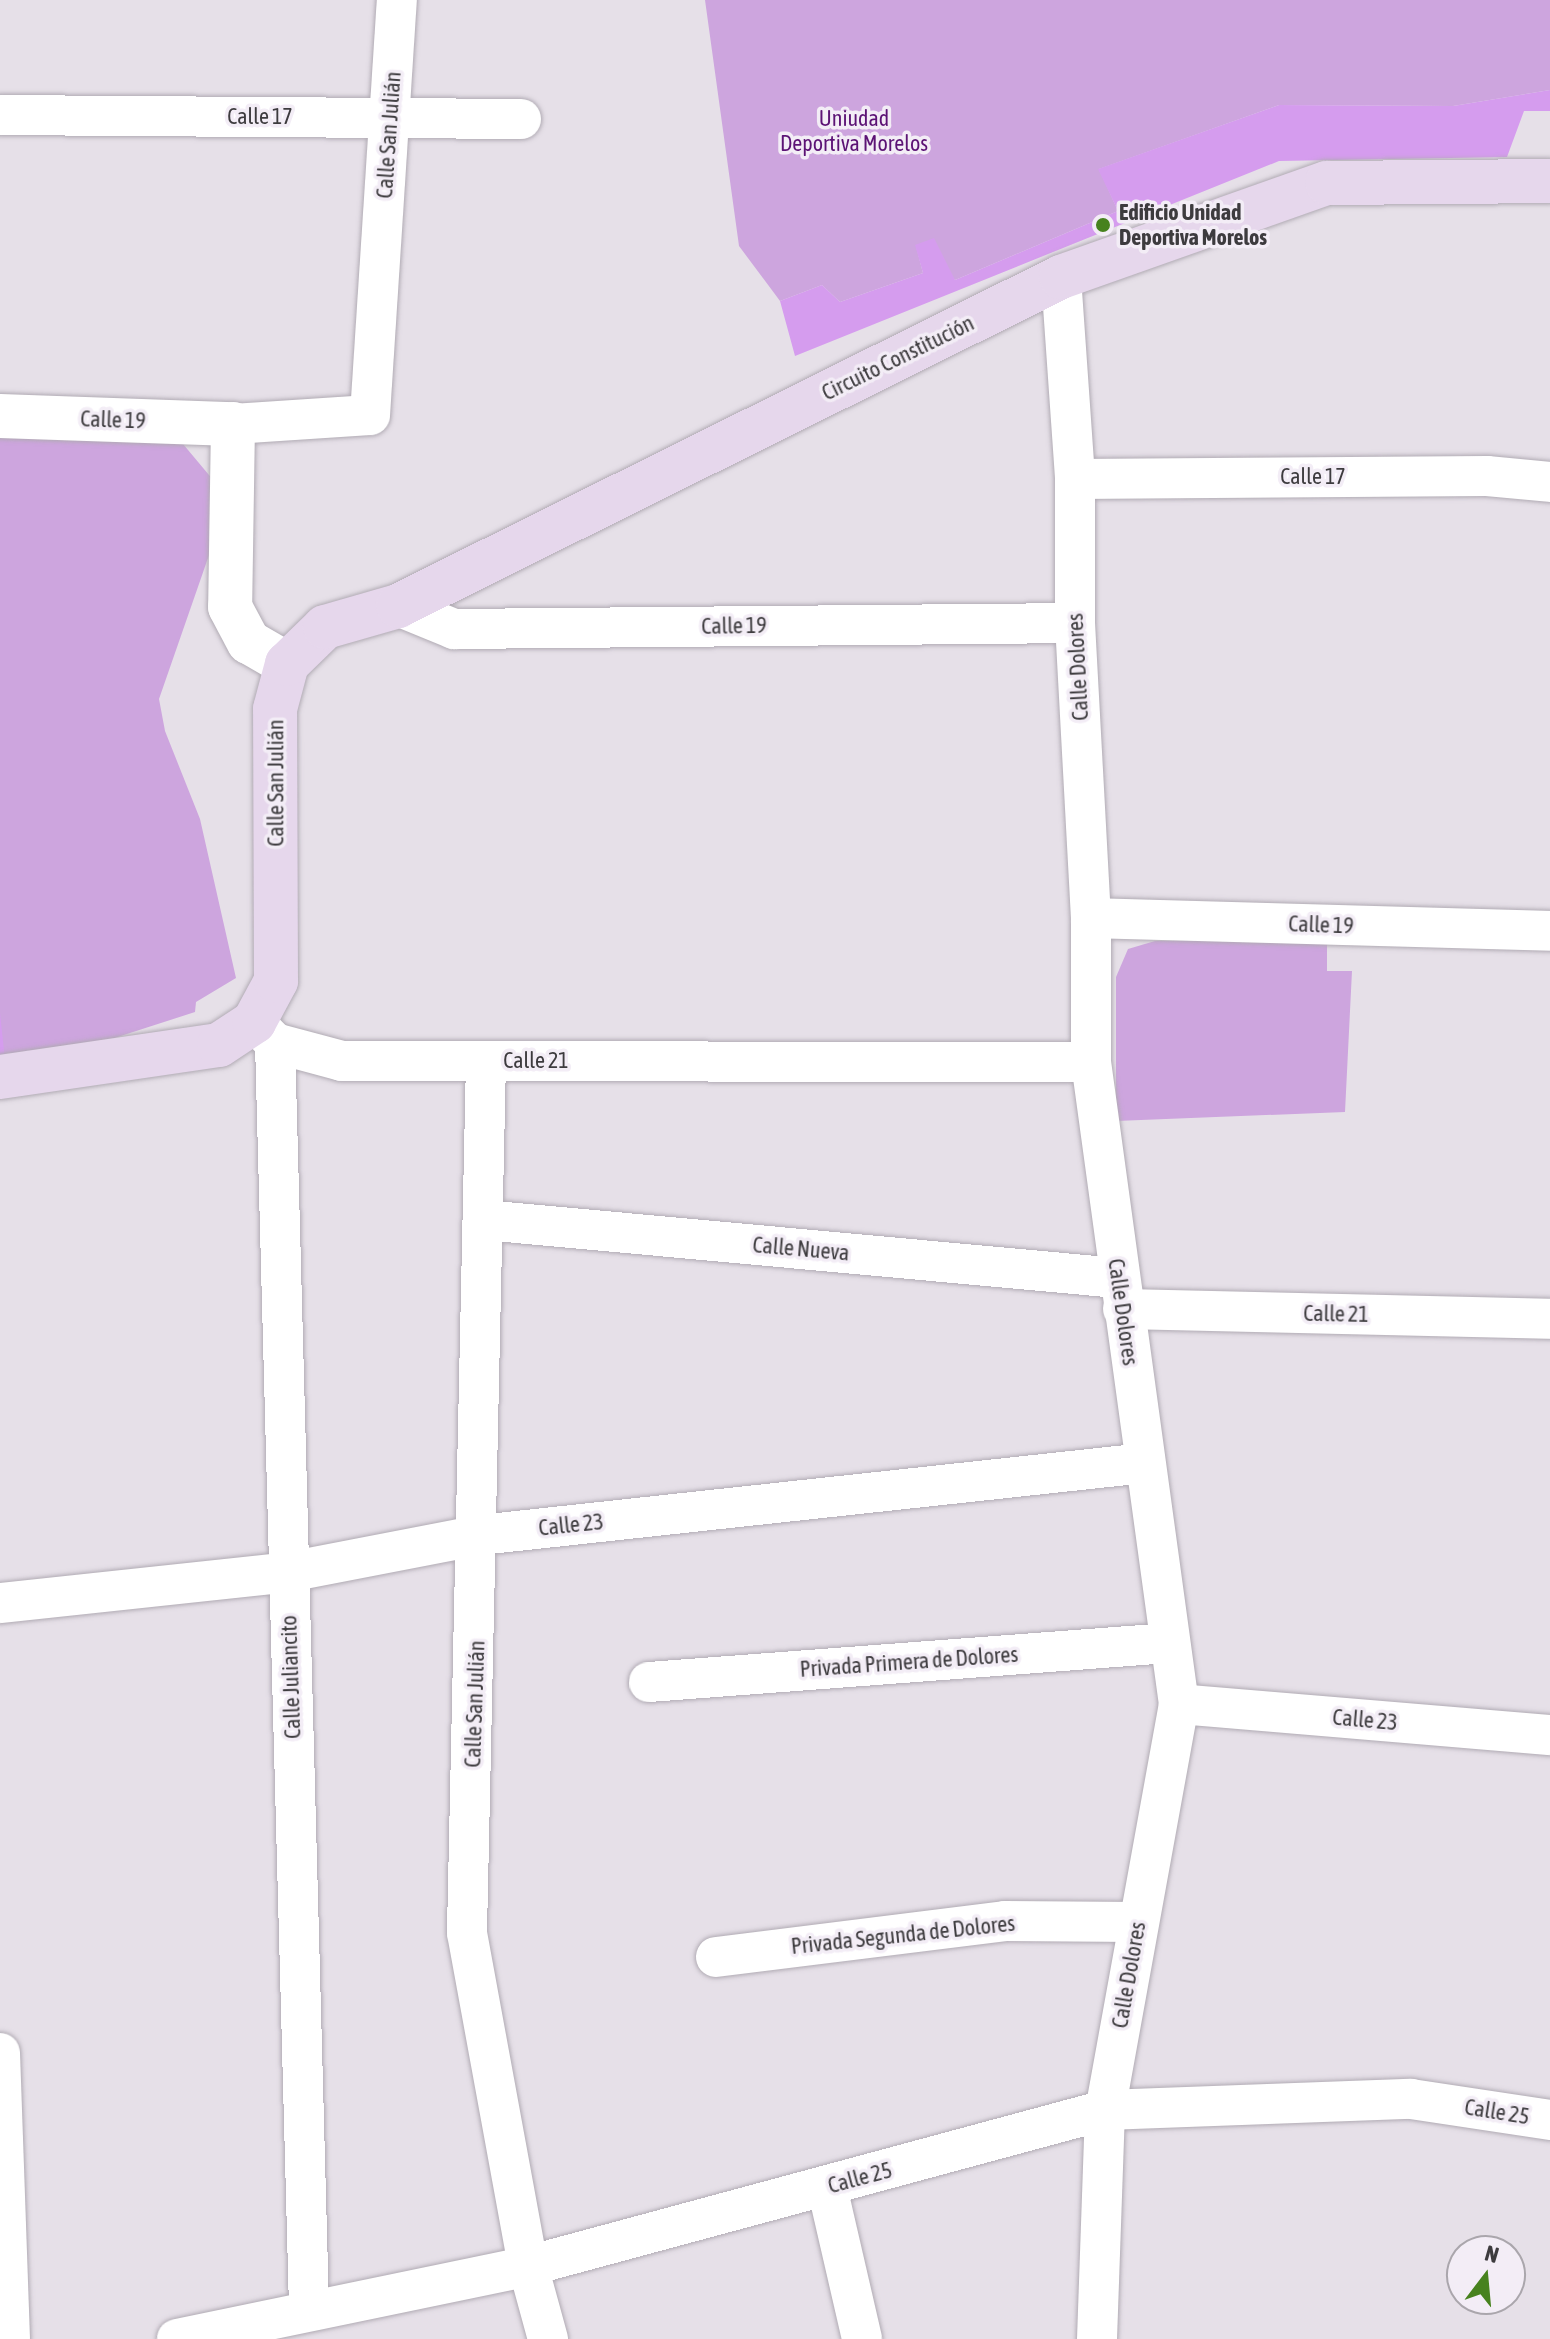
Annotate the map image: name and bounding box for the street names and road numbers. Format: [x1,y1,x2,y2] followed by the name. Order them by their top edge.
[371,71,407,199] street label: Calle San Julián
[227,104,293,130] street label: Calle 17
[818,310,978,406] street label: Circuito Constitución
[80,406,146,434] street label: Calle 19
[1280,464,1346,490] street label: Calle 17
[701,612,767,640] street label: Calle 19
[1062,613,1094,721] street label: Calle Dolores
[263,719,289,847] street label: Calle San Julián
[1288,911,1354,939] street label: Calle 19
[503,1048,569,1074] street label: Calle 21
[752,1232,850,1266] street label: Calle Nueva
[1102,1257,1144,1367] street label: Calle Dolores
[1303,1300,1369,1328] street label: Calle 21
[537,1508,605,1542] street label: Calle 23
[276,1615,306,1739] street label: Calle Juliancito
[460,1640,490,1768] street label: Calle San Julián
[799,1641,1019,1683] street label: Privada Primera de Dolores
[1331,1704,1399,1736] street label: Calle 23
[790,1910,1016,1960] street label: Privada Segunda de Dolores
[1107,1920,1151,2030] street label: Calle Dolores
[1463,2094,1531,2130] street label: Calle 25
[825,2157,895,2199] street label: Calle 25

